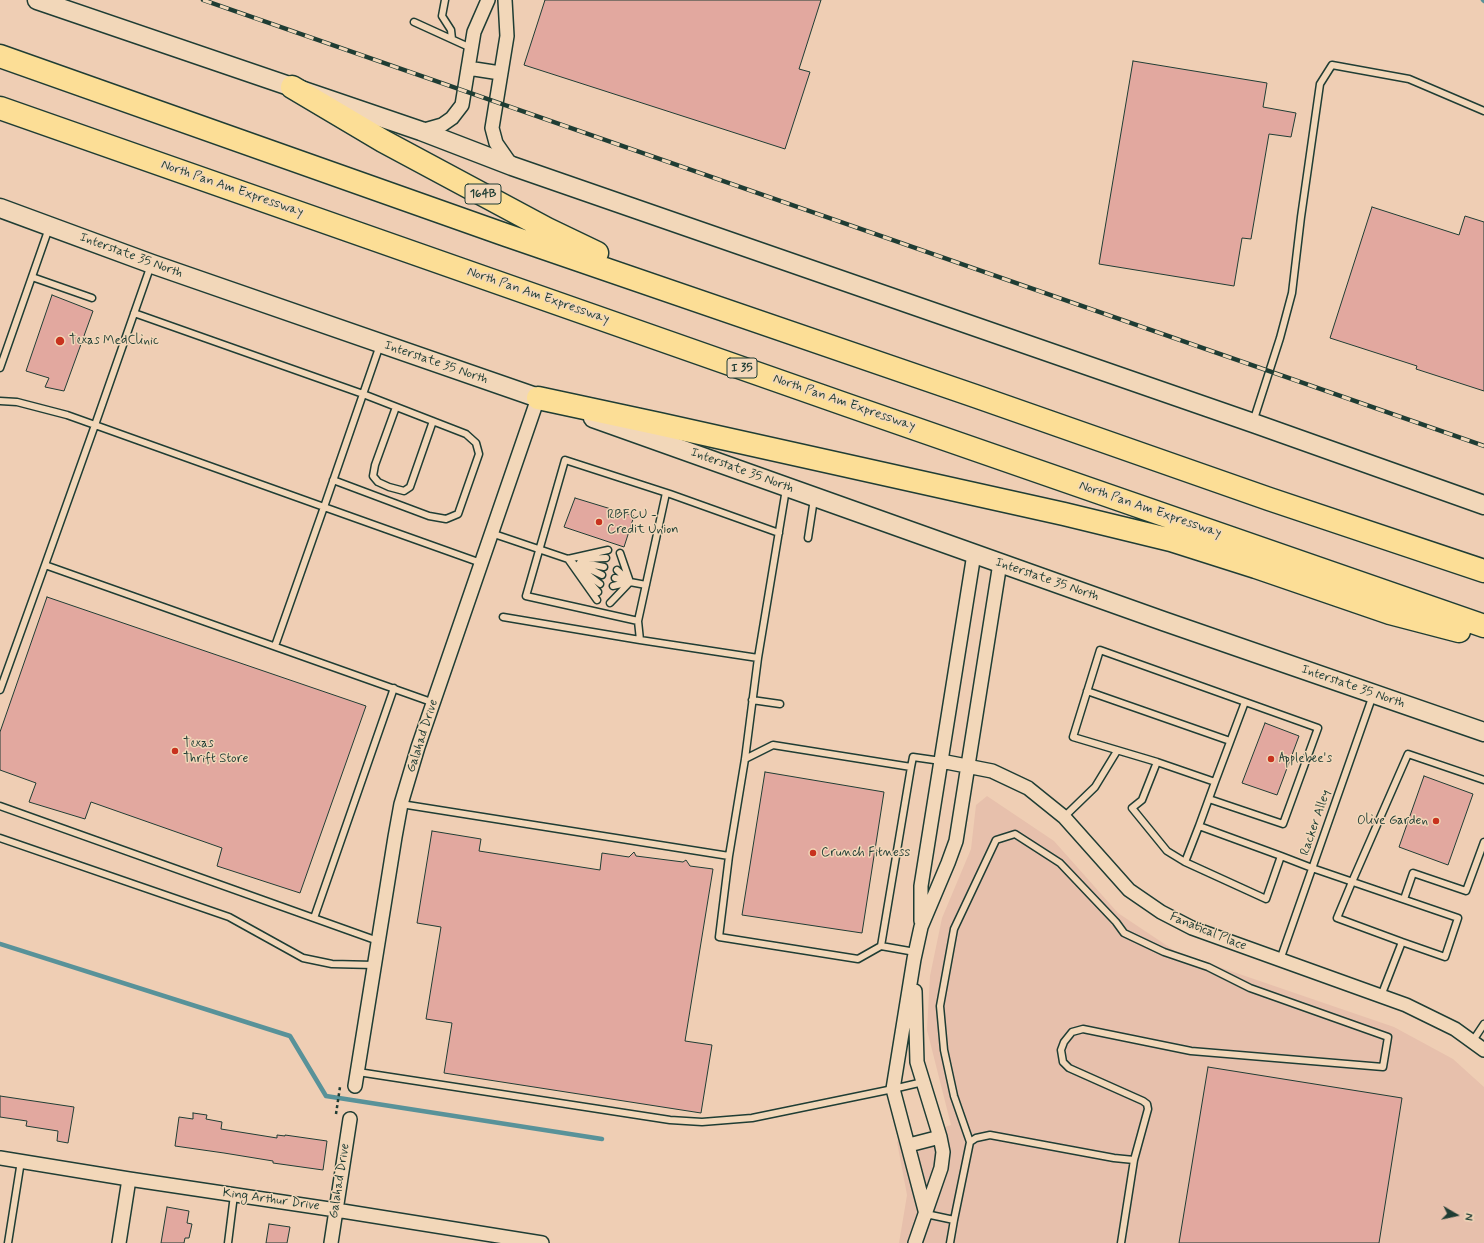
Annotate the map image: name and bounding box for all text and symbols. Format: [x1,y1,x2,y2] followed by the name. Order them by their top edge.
[159,157,305,221] street label: North Pan Am Expressway
[465,184,501,204] road number: 164B
[77,230,185,282] street label: Interstate 35 North
[465,264,611,328] street label: North Pan Am Expressway
[69,333,159,349] place label: Texas MedClinic
[54,335,66,347] marker: Texas MedClinic
[382,338,490,388] street label: Interstate 35 North
[727,358,757,378] road number: I 35
[771,371,917,435] street label: North Pan Am Expressway
[688,445,796,497] street label: Interstate 35 North
[1077,478,1223,542] street label: North Pan Am Expressway
[607,507,679,538] place label: RBFCU - Credit Union
[594,517,604,527] marker: RBFCU - Credit Union
[993,555,1101,605] street label: Interstate 35 North
[1299,662,1407,712] street label: Interstate 35 North
[404,697,442,775] street label: Galahad Drive
[183,736,248,767] place label: Texas Thrift Store
[170,746,180,756] marker: Texas Thrift Store
[1279,751,1332,767] place label: Applebee's
[1266,754,1276,764] marker: Applebee's
[1297,788,1335,858] street label: Racker Alley
[1357,813,1428,829] place label: Olive Garden
[1431,816,1441,826] marker: Olive Garden
[821,845,910,861] place label: Crunch Fitness
[808,848,818,858] marker: Crunch Fitness
[1167,910,1249,954] street label: Fanatical Place
[326,1142,354,1220] street label: Galahad Drive
[221,1185,321,1215] street label: King Arthur Drive
[1436,1195,1476,1235] north arrow
[1460,1212,1475,1222] text: N

